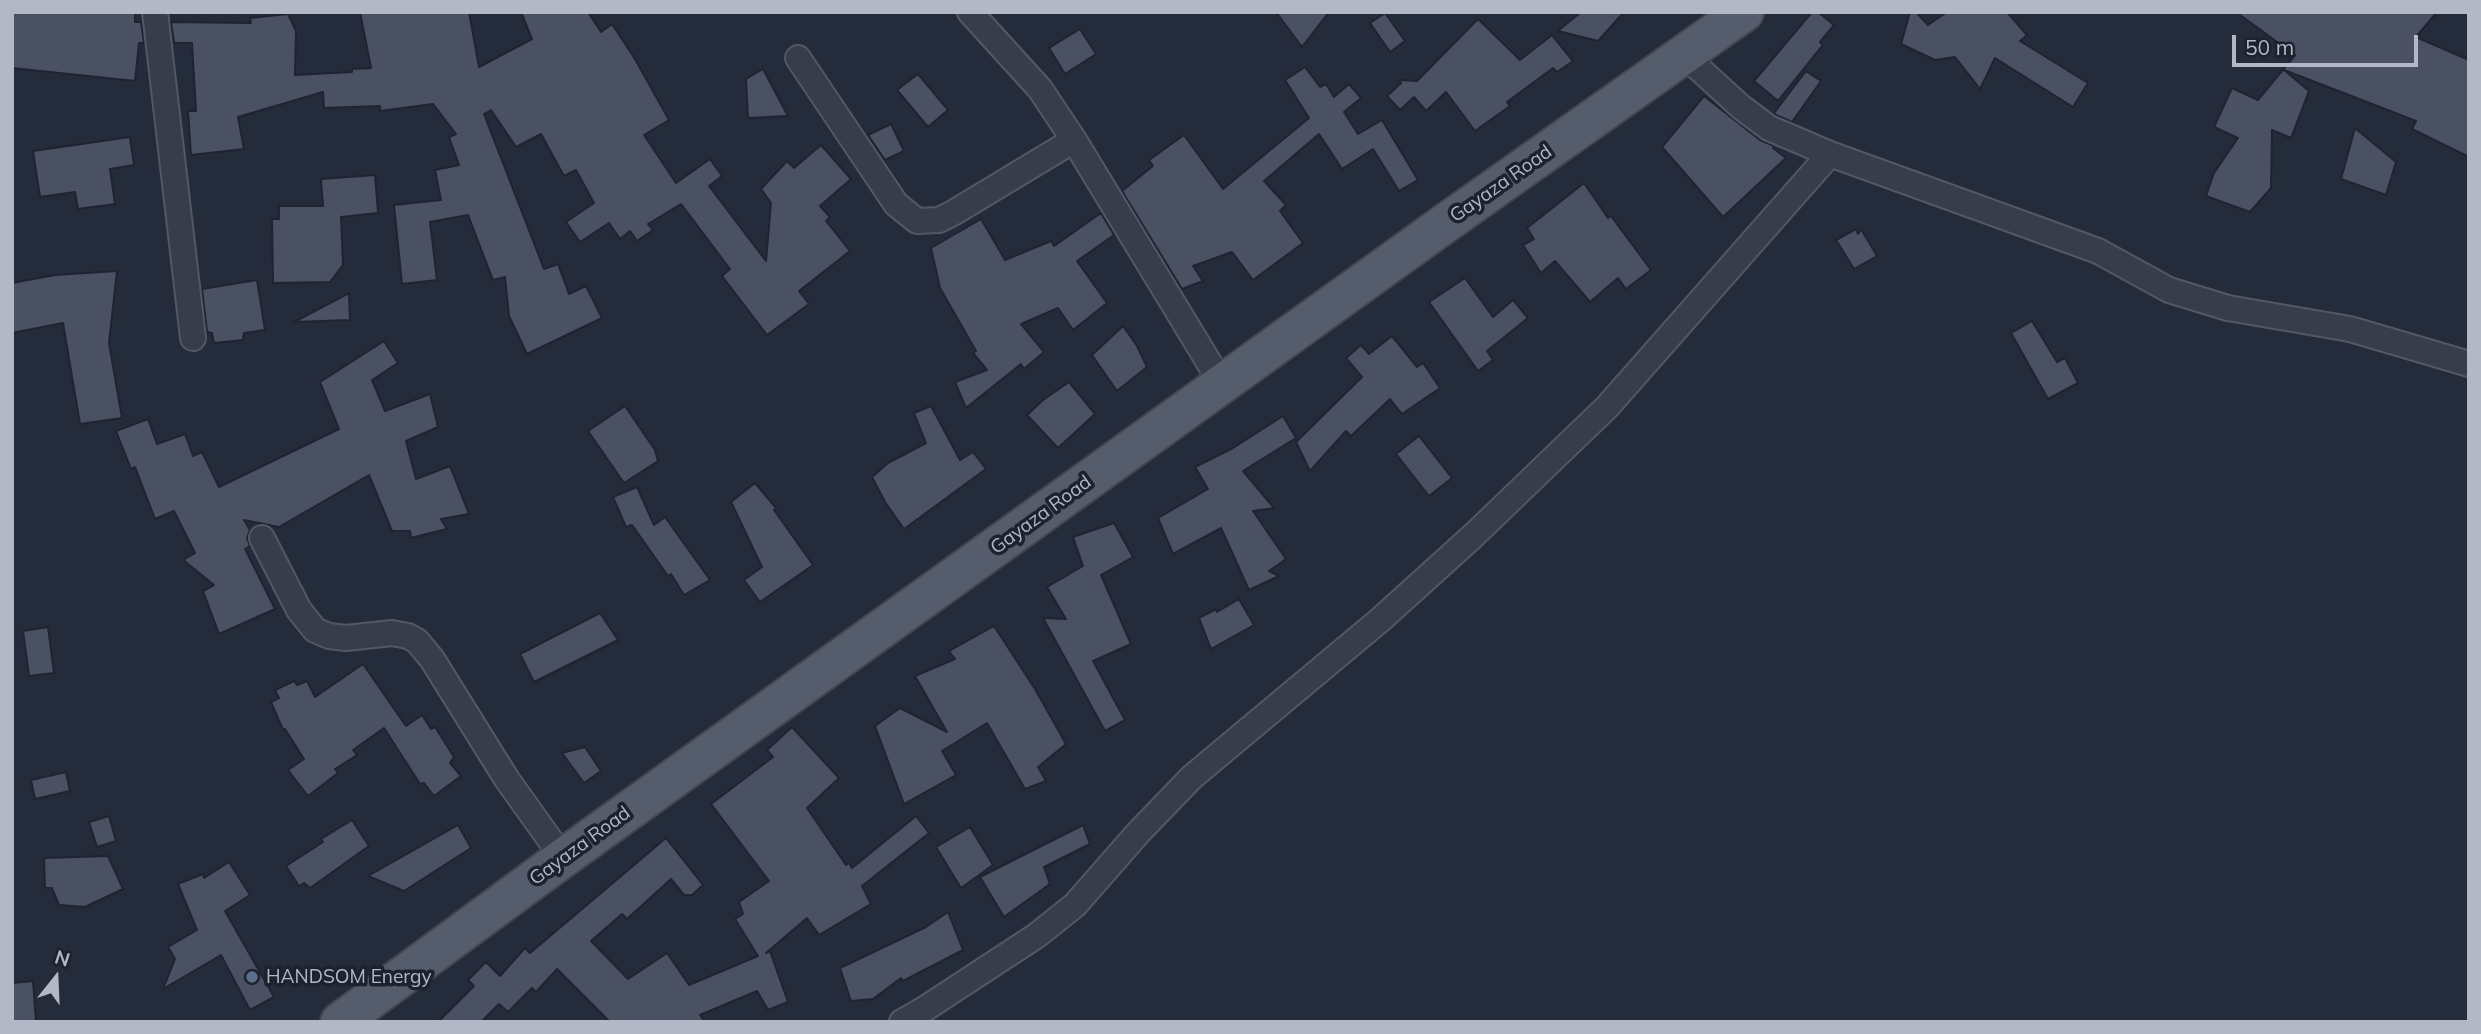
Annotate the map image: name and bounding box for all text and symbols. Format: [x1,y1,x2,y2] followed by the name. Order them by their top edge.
[2236,21,2422,65] scale bar
[2245,34,2294,60] text: 50 m
[1446,140,1556,228] street label: Gayaza Road
[986,471,1096,559] street label: Gayaza Road
[525,802,635,890] street label: Gayaza Road
[21,943,91,1013] north arrow
[52,944,73,972] text: N
[266,966,432,988] place label: HANDSOM Energy
[244,969,260,985] marker: HANDSOM Energy

